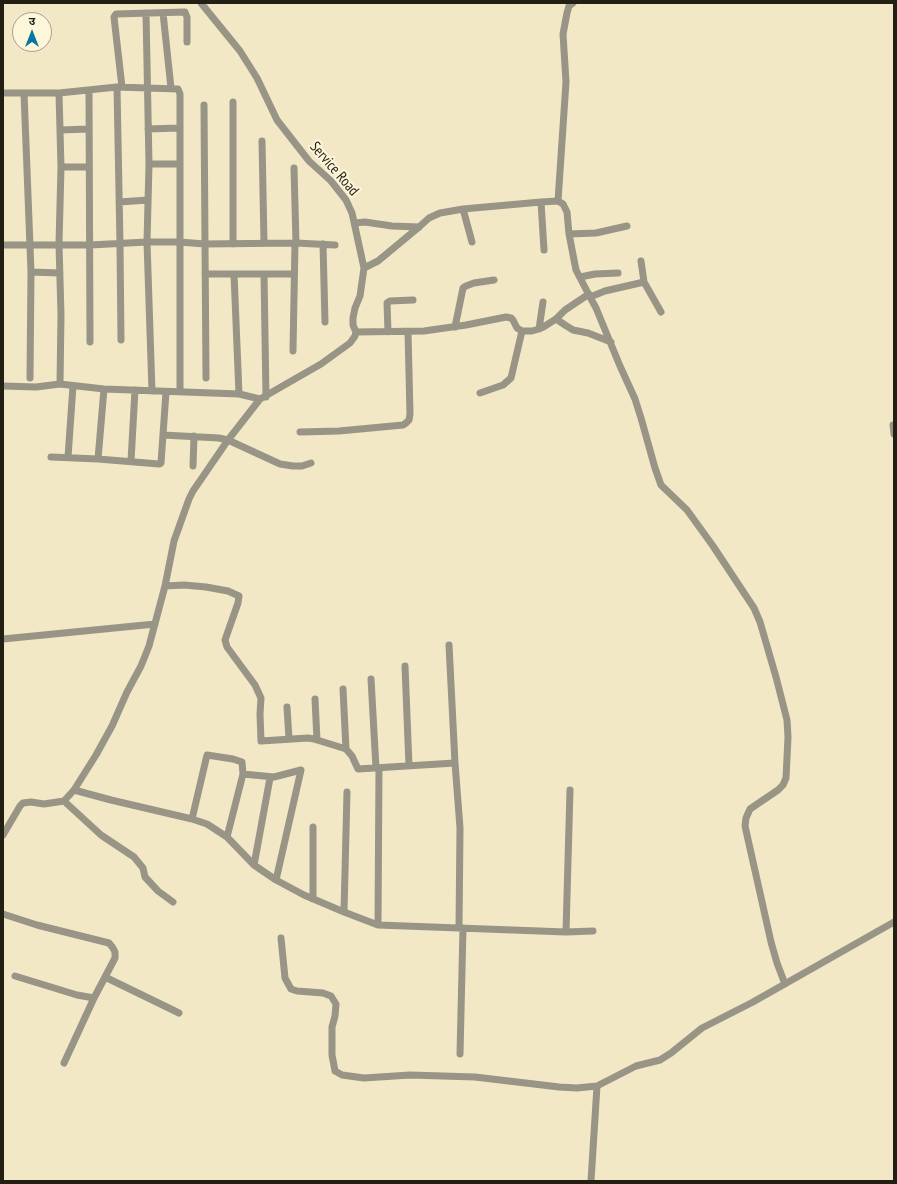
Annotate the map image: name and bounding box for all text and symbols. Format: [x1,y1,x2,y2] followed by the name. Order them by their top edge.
[12,12,52,52] north arrow
[29,14,35,28] text: उ
[306,138,362,200] street label: Service Road

